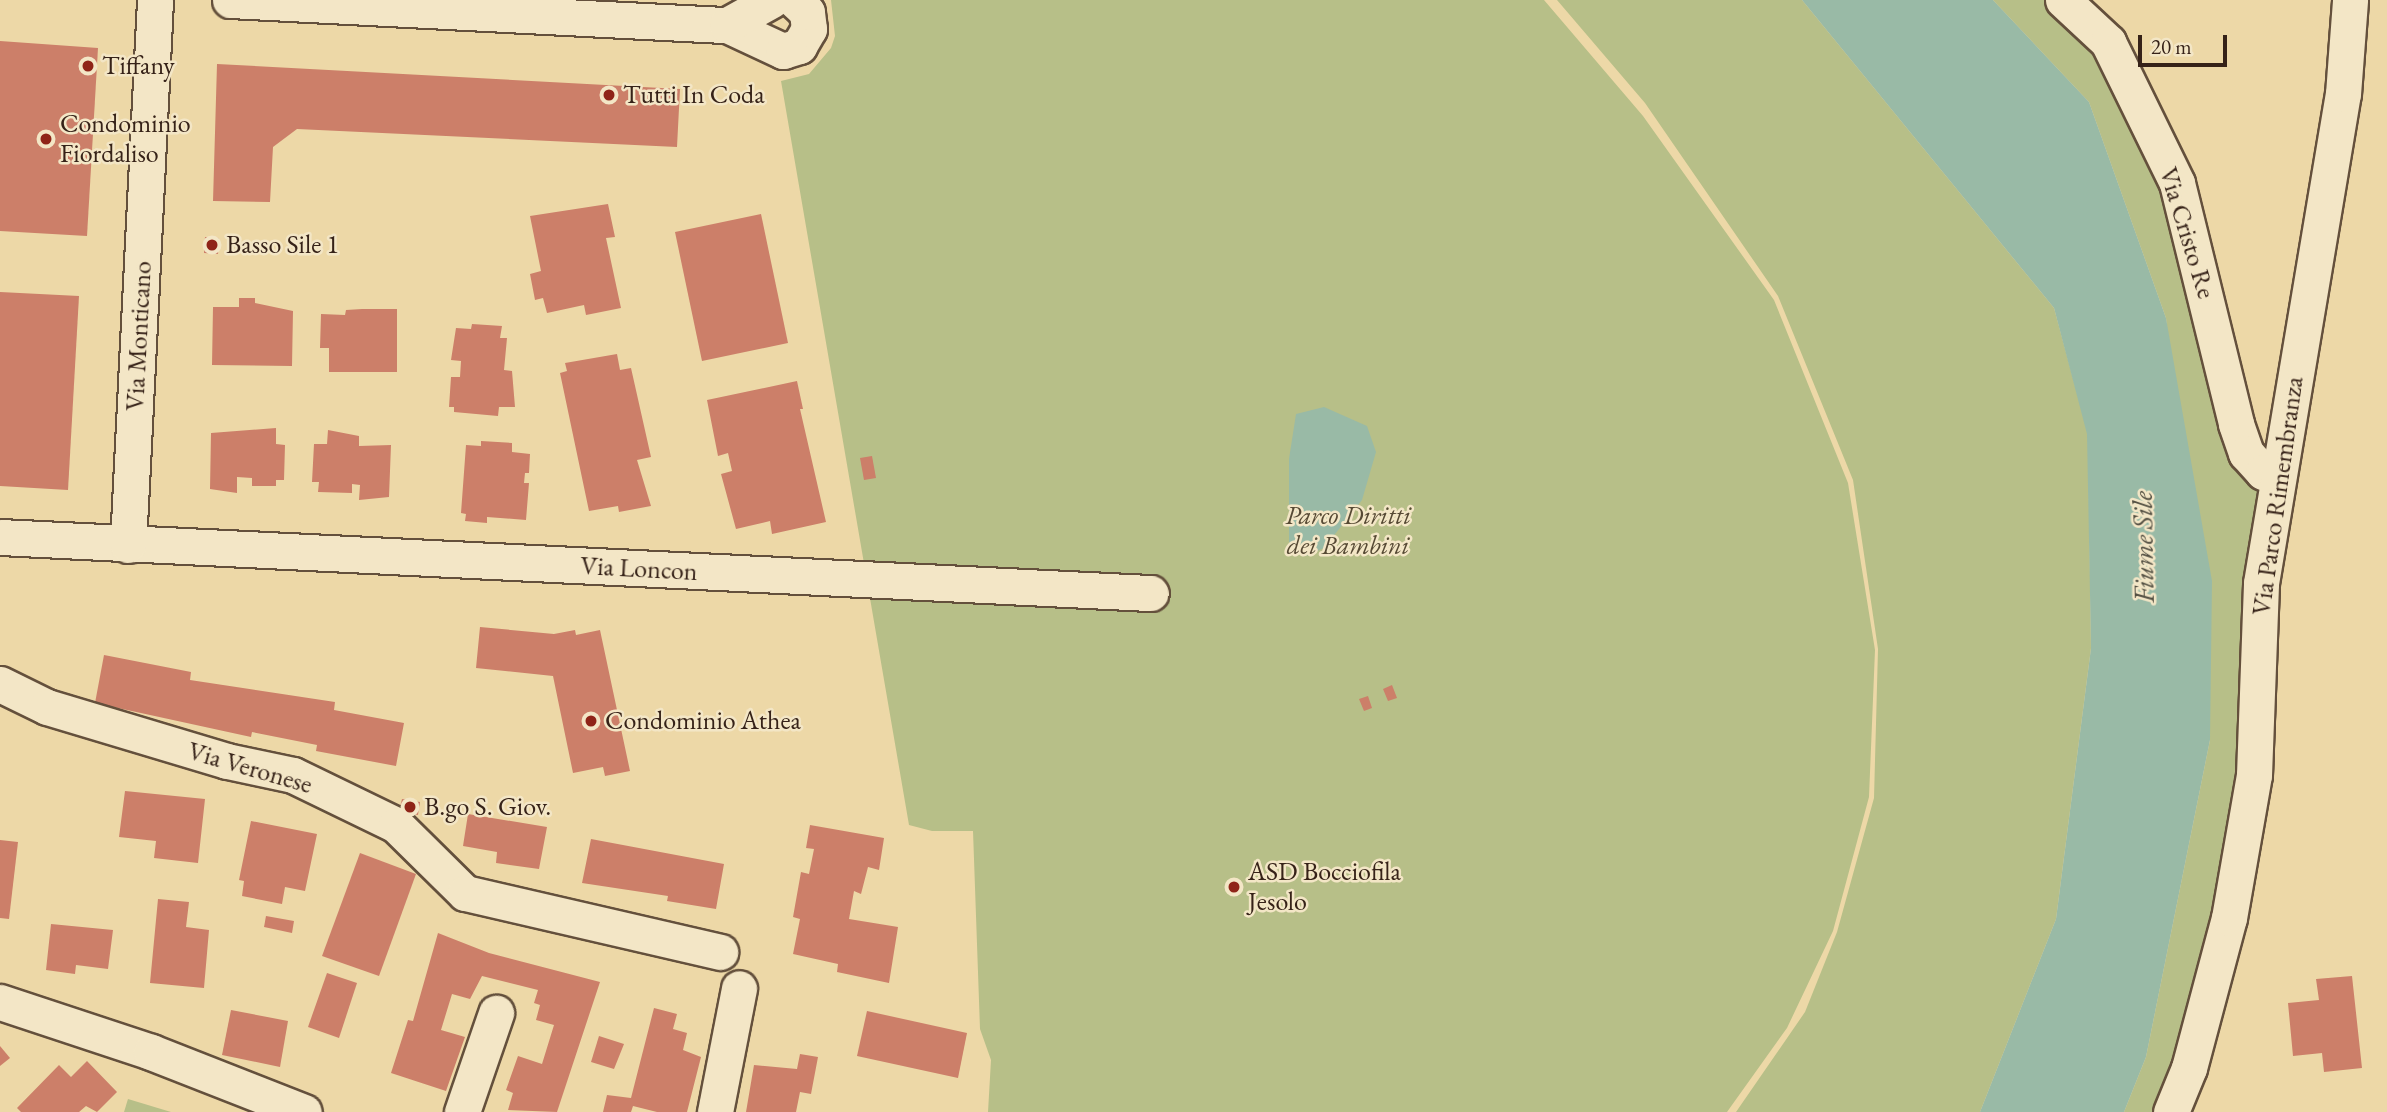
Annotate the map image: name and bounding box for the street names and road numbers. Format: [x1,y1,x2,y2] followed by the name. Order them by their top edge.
[2152,164,2222,302] street label: Via Cristo Re
[119,260,159,412] street label: Via Monticano
[2246,375,2310,617] street label: Via Parco Rimembranza
[580,550,698,588] street label: Via Loncon
[184,735,316,801] street label: Via Veronese

